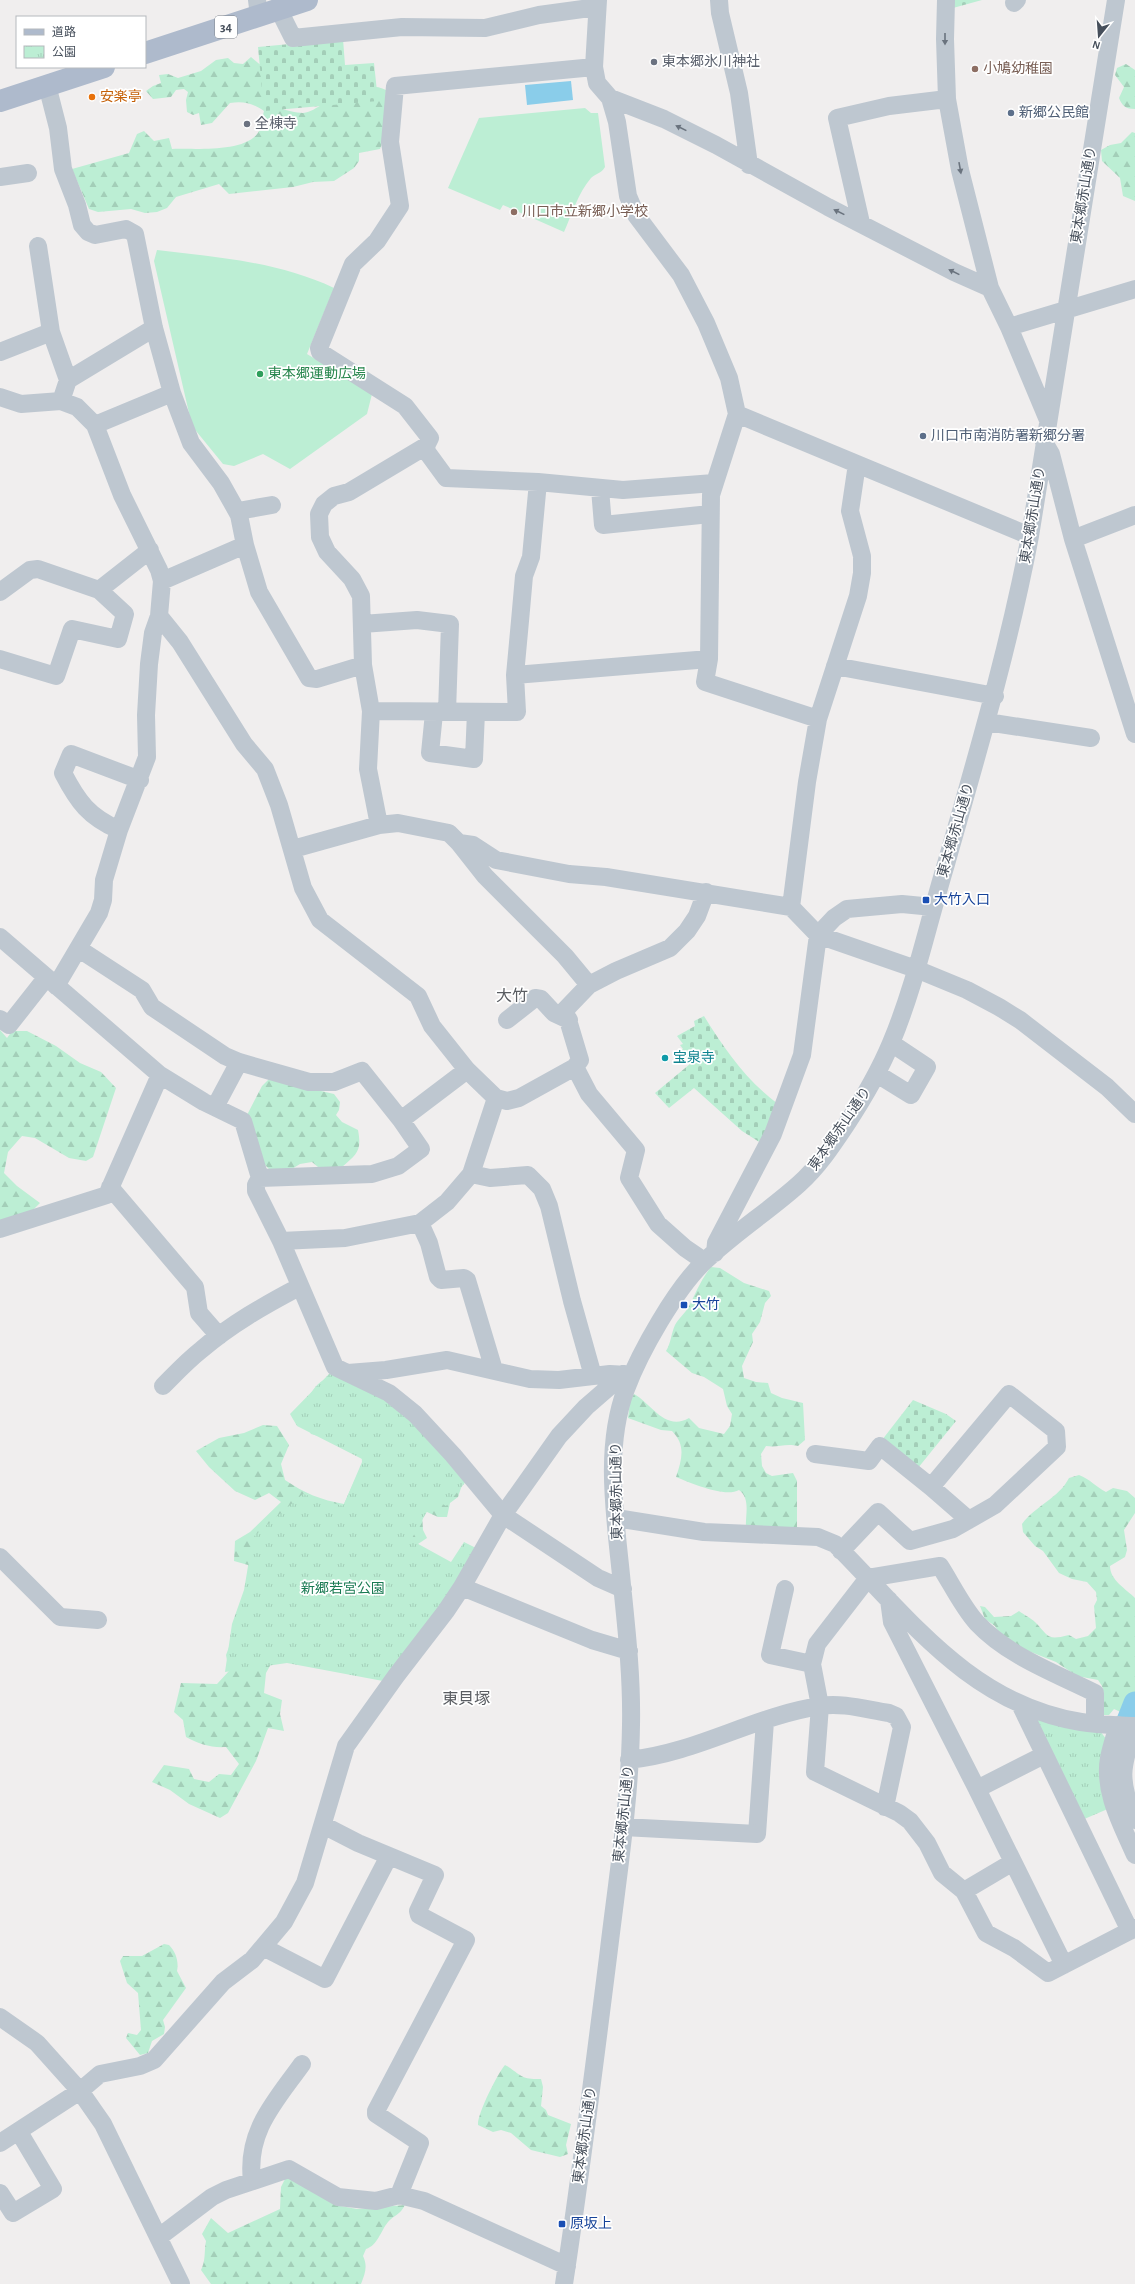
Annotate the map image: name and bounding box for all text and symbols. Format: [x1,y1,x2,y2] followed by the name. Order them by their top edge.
[16,16,146,68] legend
[215,16,237,38] road number: 34
[1079,16,1119,56] north arrow
[52,25,76,38] text: 道路
[942,33,948,46] one-way arrow
[1091,39,1101,51] text: N
[52,46,76,58] text: 公園
[662,54,760,69] place label: 東本郷氷川神社
[649,57,659,67] marker: 東本郷氷川神社
[983,60,1053,76] place label: 小鳩幼稚園
[970,64,980,74] marker: 小鳩幼稚園
[100,89,142,104] place label: 安楽亭
[87,92,97,102] marker: 安楽亭
[1019,105,1089,120] place label: 新郷公民館
[1006,108,1016,118] marker: 新郷公民館
[255,115,297,131] place label: 全棟寺
[242,119,252,129] marker: 全棟寺
[675,125,687,131] one-way arrow
[1068,145,1099,244] street label: 東本郷赤山通り
[957,162,963,174] one-way arrow
[522,204,648,219] place label: 川口市立新郷小学校
[509,207,519,217] marker: 川口市立新郷小学校
[833,209,845,215] one-way arrow
[949,269,960,275] one-way arrow
[268,366,366,381] place label: 東本郷運動広場
[255,369,265,379] marker: 東本郷運動広場
[931,428,1085,443] place label: 川口市南消防署新郷分署
[918,431,928,441] marker: 川口市南消防署新郷分署
[1017,465,1048,564] street label: 東本郷赤山通り
[935,781,976,879] street label: 東本郷赤山通り
[934,892,990,907] place label: 大竹入口
[921,895,931,905] marker: 大竹入口
[496,987,528,1004] district label: 大竹
[673,1049,715,1065] place label: 宝泉寺
[660,1053,670,1063] marker: 宝泉寺
[805,1084,874,1173] street label: 東本郷赤山通り
[692,1297,720,1312] place label: 大竹
[679,1300,689,1310] marker: 大竹
[608,1442,625,1540] street label: 東本郷赤山通り
[301,1581,385,1596] park label: 新郷若宮公園
[442,1691,490,1707] district label: 東貝塚
[611,1764,636,1863] street label: 東本郷赤山通り
[570,2085,599,2184] street label: 東本郷赤山通り
[570,2216,612,2231] place label: 原坂上
[557,2219,567,2229] marker: 原坂上

